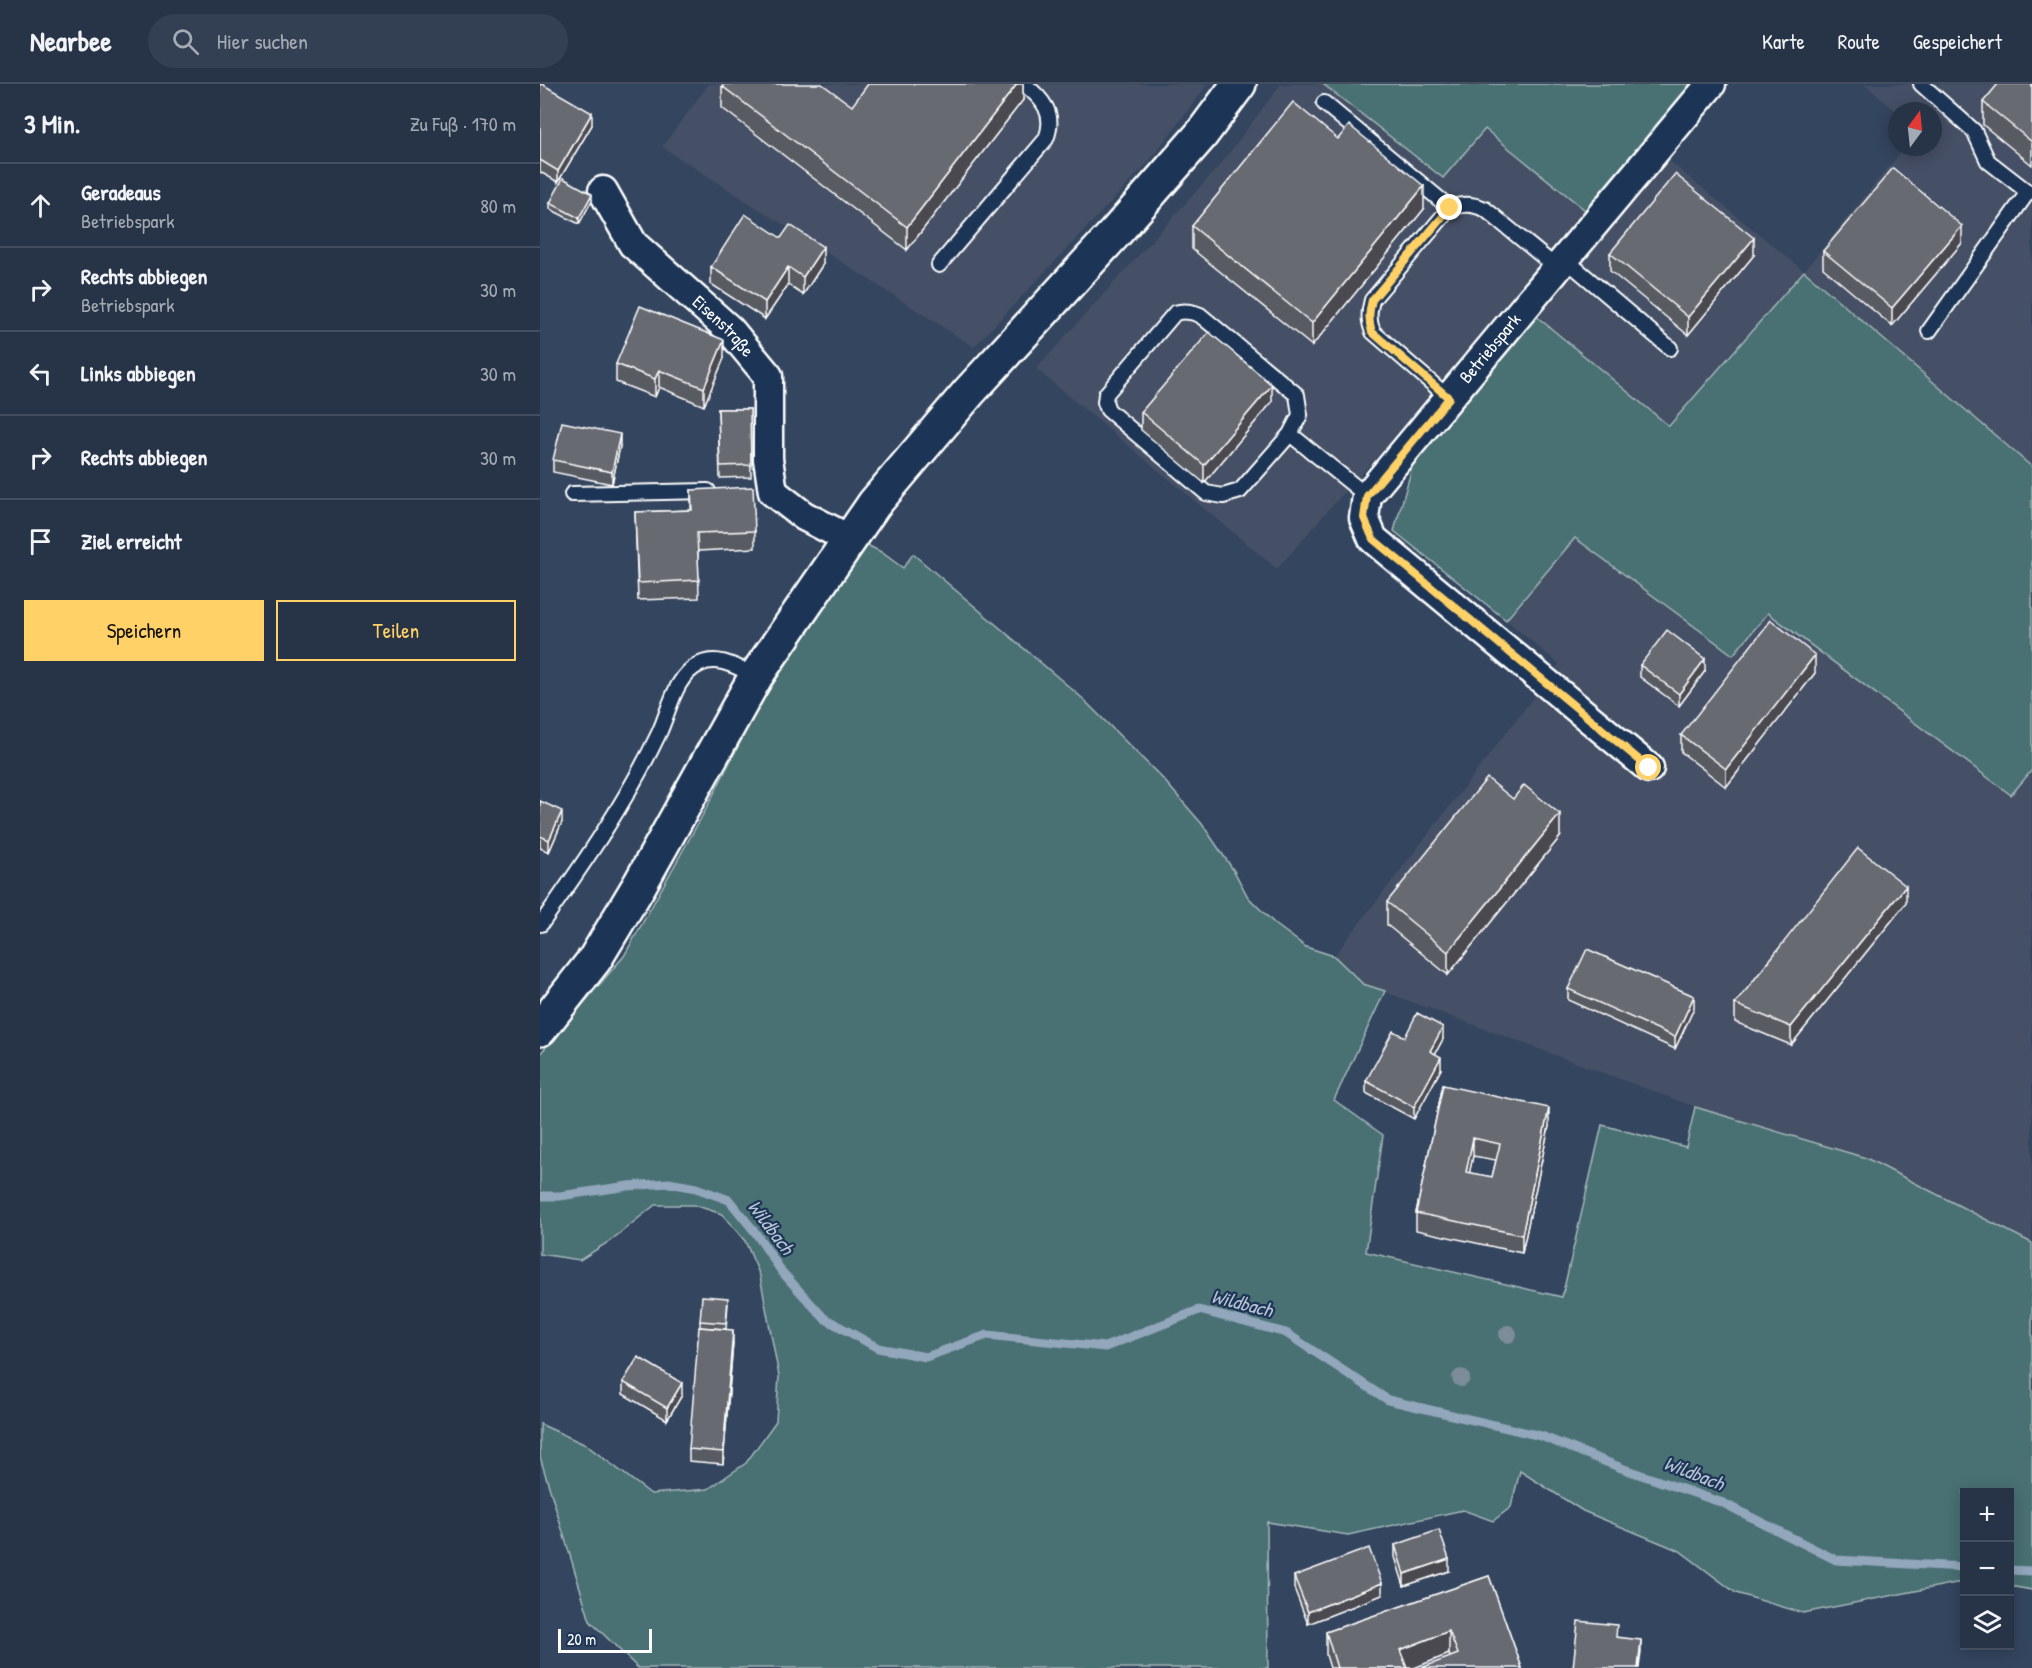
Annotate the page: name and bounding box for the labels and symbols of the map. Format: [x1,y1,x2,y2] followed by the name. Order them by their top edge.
[1888,102,1942,156] north arrow
[1436,194,1462,220] route end
[687,289,760,362] street label: Eisenstraße
[1453,307,1527,388] street label: Betriebspark
[1635,754,1661,780] route start
[742,1194,802,1261] water label: Wildbach
[1209,1282,1277,1324] water label: Wildbach
[1660,1449,1730,1497] water label: Wildbach
[558,1626,652,1654] scale bar

